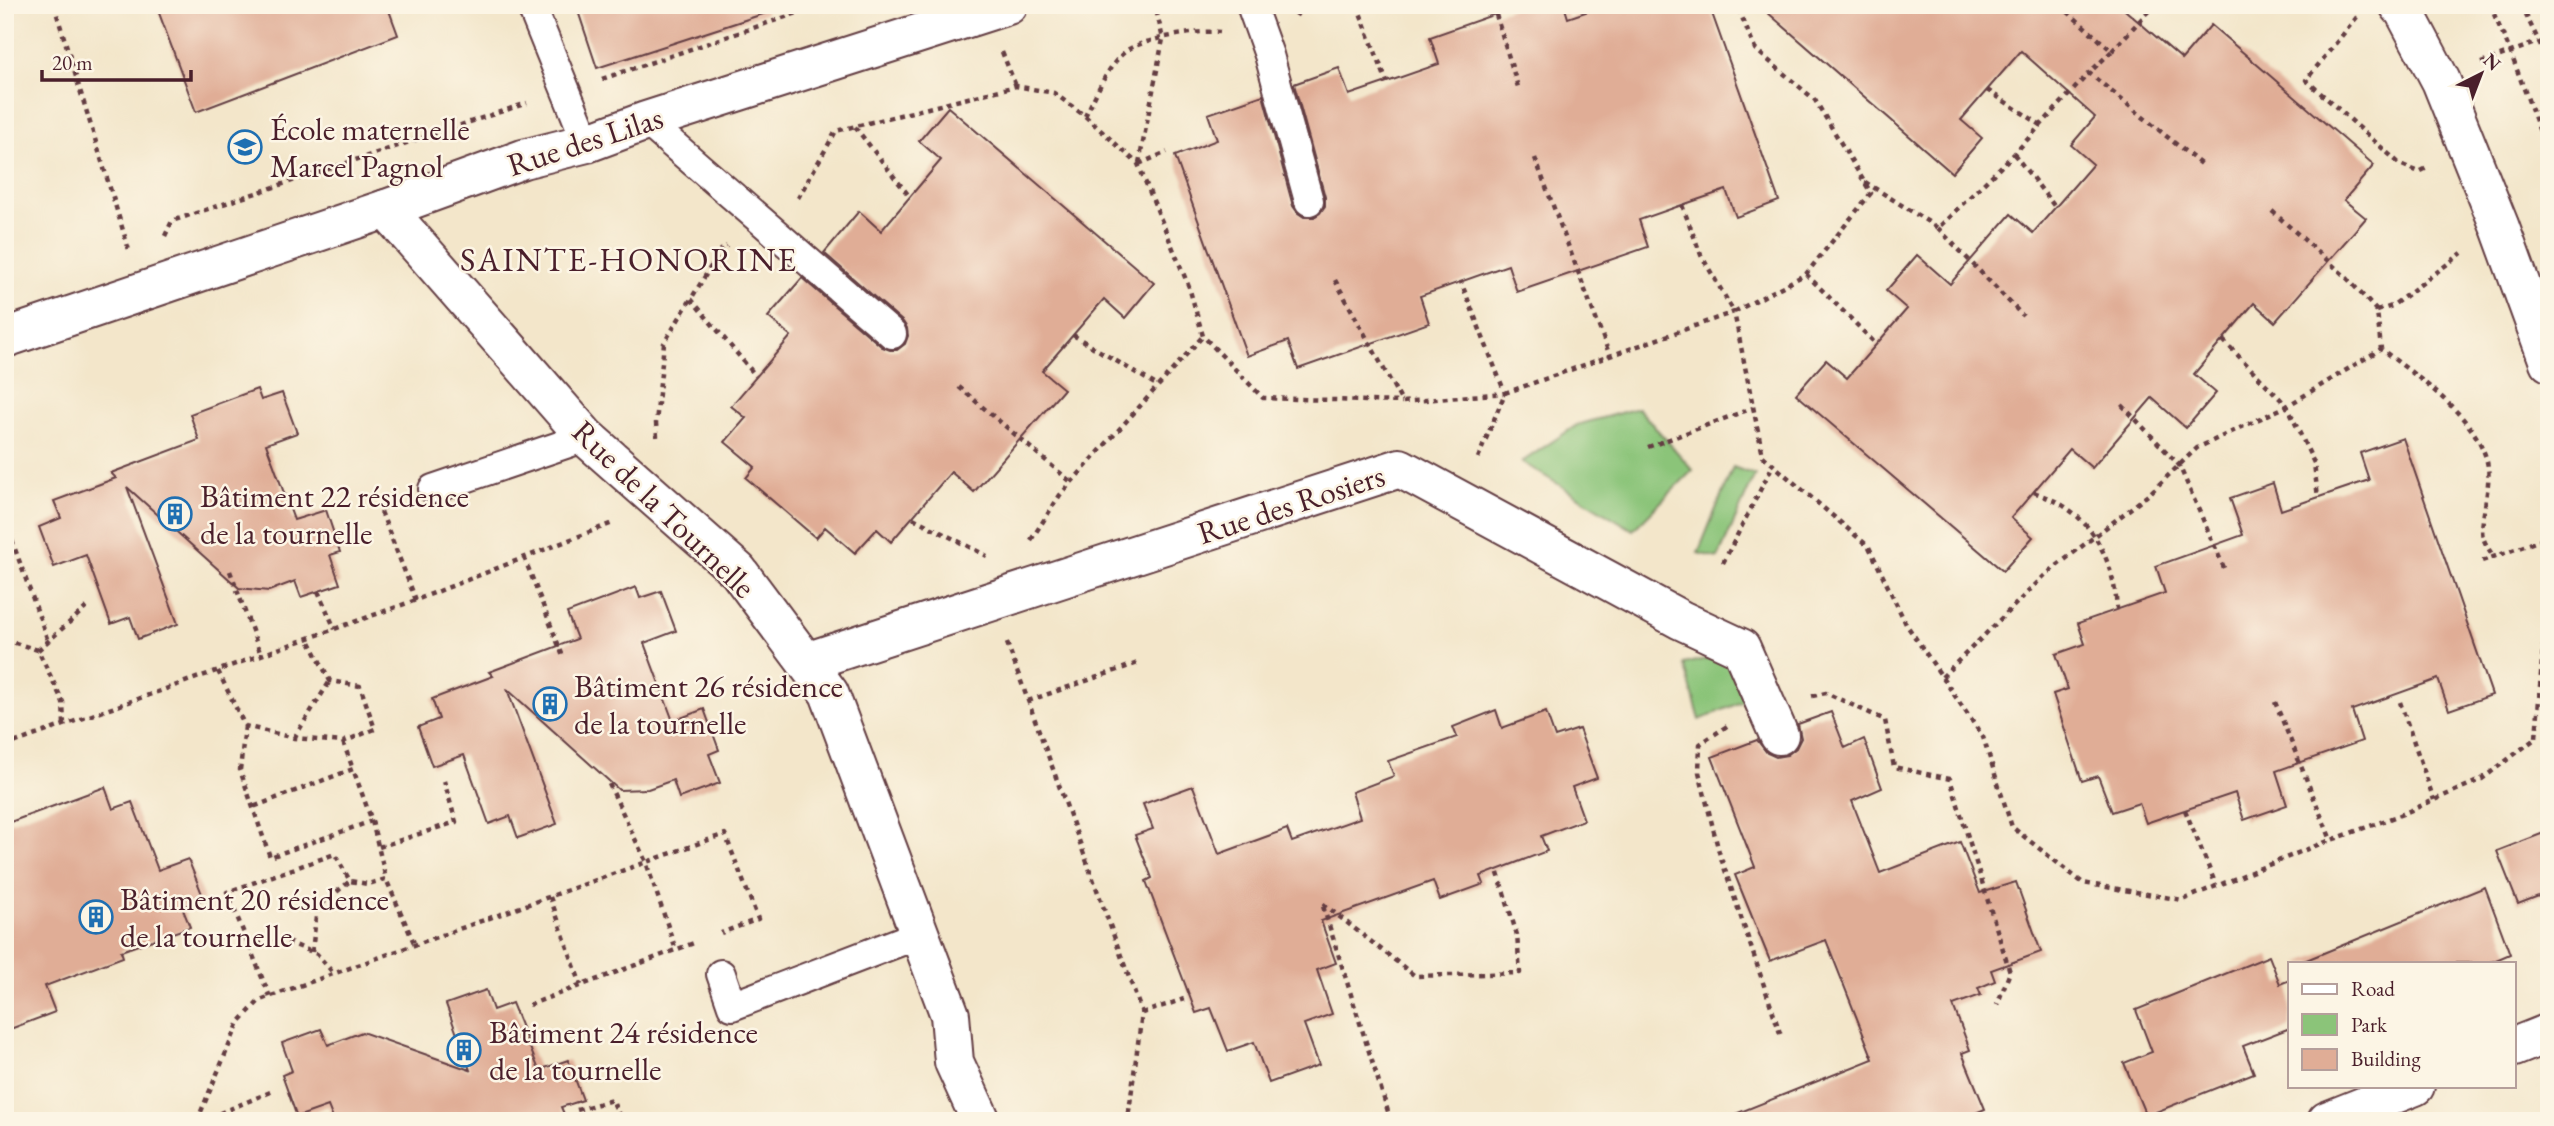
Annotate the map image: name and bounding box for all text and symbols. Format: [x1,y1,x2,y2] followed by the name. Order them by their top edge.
[42,38,191,82] scale bar
[2446,38,2516,108] north arrow
[2478,47,2507,77] text: N
[52,49,93,76] text: 20 m
[502,96,668,186] street label: Rue des Lilas
[270,108,470,187] place label: École maternelle Marcel Pagnol
[226,128,264,166] school or university icon: École maternelle Marcel Pagnol
[460,238,798,281] district label: SAINTE-HONORINE
[563,411,765,607] street label: Rue de la Tournelle
[1192,454,1390,554] street label: Rue des Rosiers
[200,475,469,554] place label: Bâtiment 22 résidence de la tournelle
[156,495,194,533] building icon: Bâtiment 22 résidence de la tournelle
[574,665,843,744] place label: Bâtiment 26 résidence de la tournelle
[531,685,569,723] building icon: Bâtiment 26 résidence de la tournelle
[120,878,389,957] place label: Bâtiment 20 résidence de la tournelle
[77,898,115,936] building icon: Bâtiment 20 résidence de la tournelle
[2288,962,2516,1088] legend
[2351,975,2395,1002] text: Road
[489,1011,758,1090] place label: Bâtiment 24 résidence de la tournelle
[2351,1011,2388,1038] text: Park
[445,1031,483,1069] building icon: Bâtiment 24 résidence de la tournelle
[2351,1045,2421,1072] text: Building

